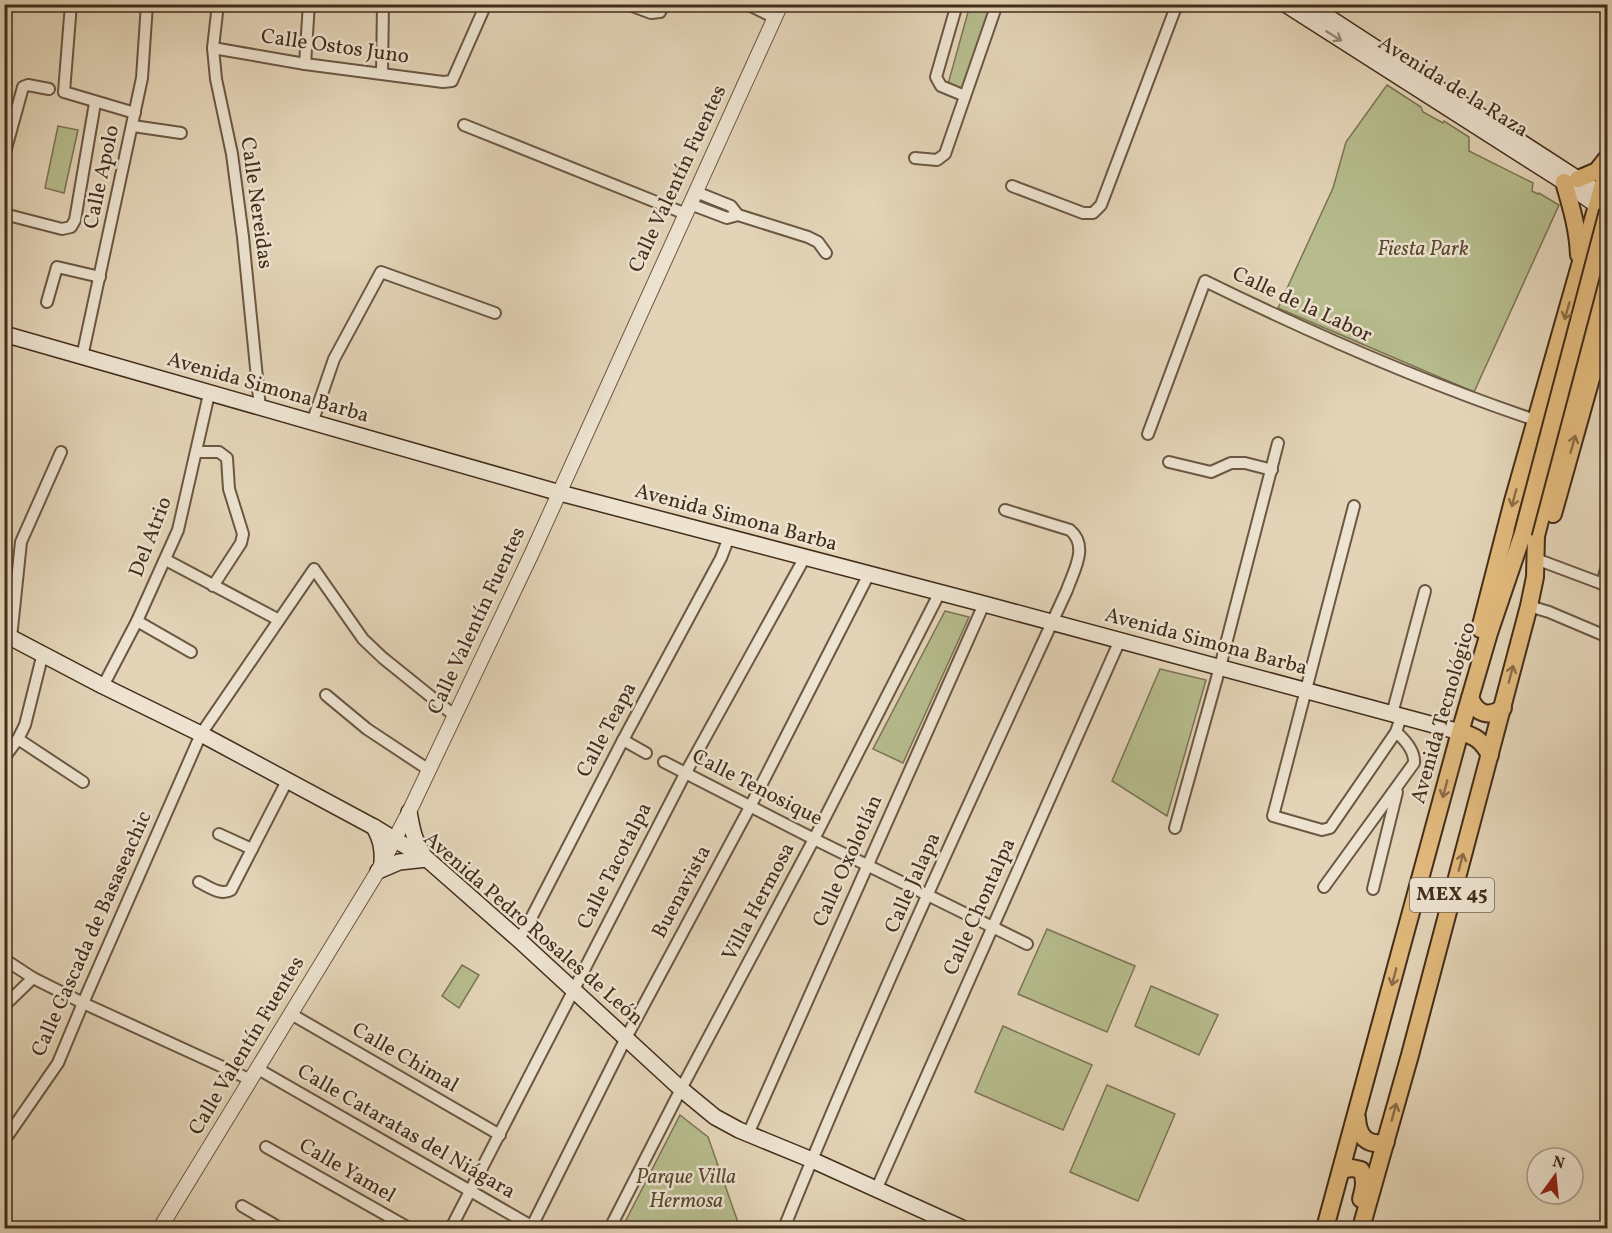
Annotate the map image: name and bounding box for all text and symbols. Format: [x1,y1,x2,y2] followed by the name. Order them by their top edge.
[259,22,411,72] street label: Calle Ostos Juno
[1372,29,1534,145] street label: Avenida de la Raza
[1325,31,1342,43] one-way arrow
[622,80,734,278] street label: Calle Valentín Fuentes
[77,122,127,232] street label: Calle Apolo
[232,135,280,271] street label: Calle Nereidas
[1377,235,1469,264] park label: Fiesta Park
[1227,260,1377,350] street label: Calle de la Labor
[1561,301,1572,320] one-way arrow
[164,345,372,431] street label: Avenida Simona Barba
[1568,435,1579,454] one-way arrow
[631,477,841,559] street label: Avenida Simona Barba
[1508,488,1519,507] one-way arrow
[122,493,180,581] street label: Del Atrio
[421,522,533,720] street label: Calle Valentín Fuentes
[1101,601,1311,683] street label: Avenida Simona Barba
[1404,619,1484,807] street label: Avenida Tecnológico
[1506,665,1518,684] one-way arrow
[570,677,644,783] street label: Calle Teapa
[687,743,827,833] street label: Calle Tenosique
[1439,779,1450,798] one-way arrow
[806,790,890,932] street label: Calle Oxolotlán
[571,798,659,934] street label: Calle Tacotalpa
[25,807,159,1061] street label: Calle Cascada de Basaseachic
[417,825,649,1033] street label: Avenida Pedro Rosales de León
[878,828,948,938] street label: Calle Jalapa
[937,834,1023,980] street label: Calle Chontalpa
[716,838,802,966] street label: Villa Hermosa
[645,840,719,944] street label: Buenavista
[1456,853,1467,872] one-way arrow
[1410,878,1494,912] road number: MEX 45
[182,951,312,1141] street label: Calle Valentín Fuentes
[1388,967,1399,986] one-way arrow
[346,1016,464,1100] street label: Calle Chimal
[292,1058,520,1206] street label: Calle Cataratas del Niágara
[1389,1102,1400,1121] one-way arrow
[293,1132,401,1210] street label: Calle Yamel
[1525,1146,1585,1206] north arrow
[1550,1151,1567,1176] text: N
[636,1163,736,1216] park label: Parque Villa Hermosa

